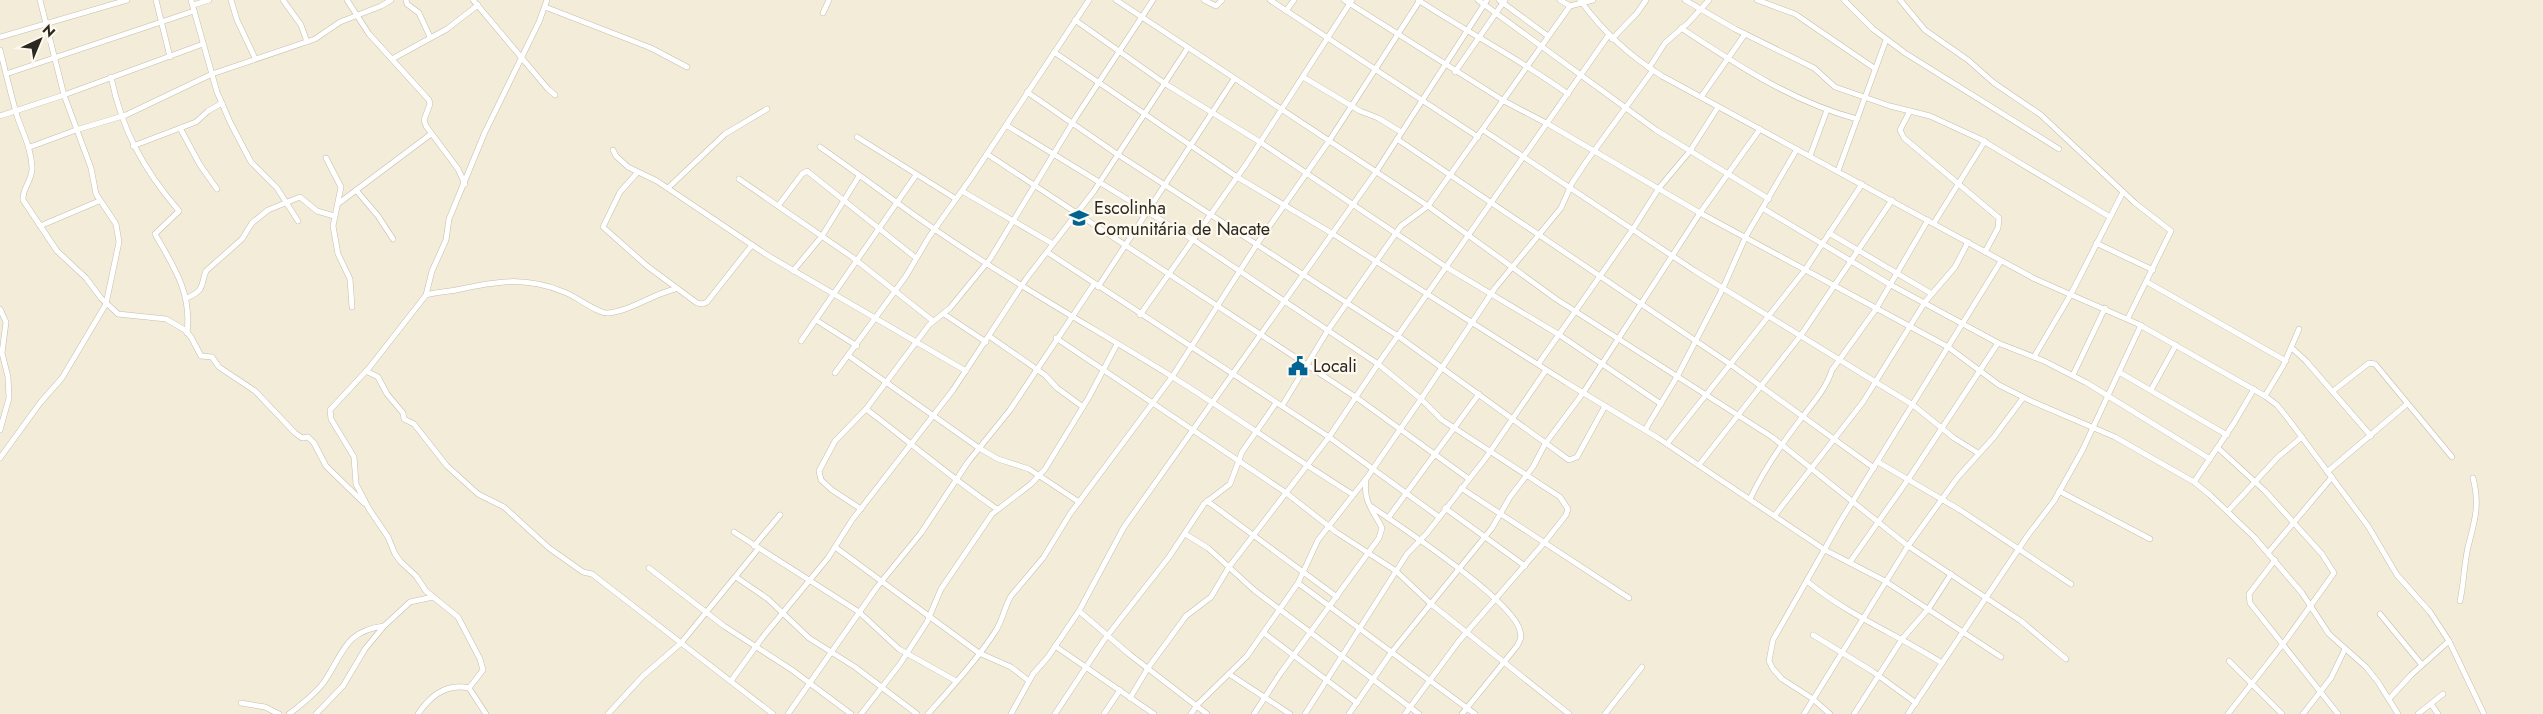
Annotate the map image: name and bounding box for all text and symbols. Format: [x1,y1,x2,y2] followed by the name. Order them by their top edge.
[15,15,65,65] north arrow
[38,20,60,42] text: N
[1094,195,1270,242] place label: Escolinha Comunitária de Nacate
[1068,207,1090,229] school or university icon: Escolinha Comunitária de Nacate
[1313,353,1357,379] place label: Locali
[1287,355,1309,377] public building icon: Locali

